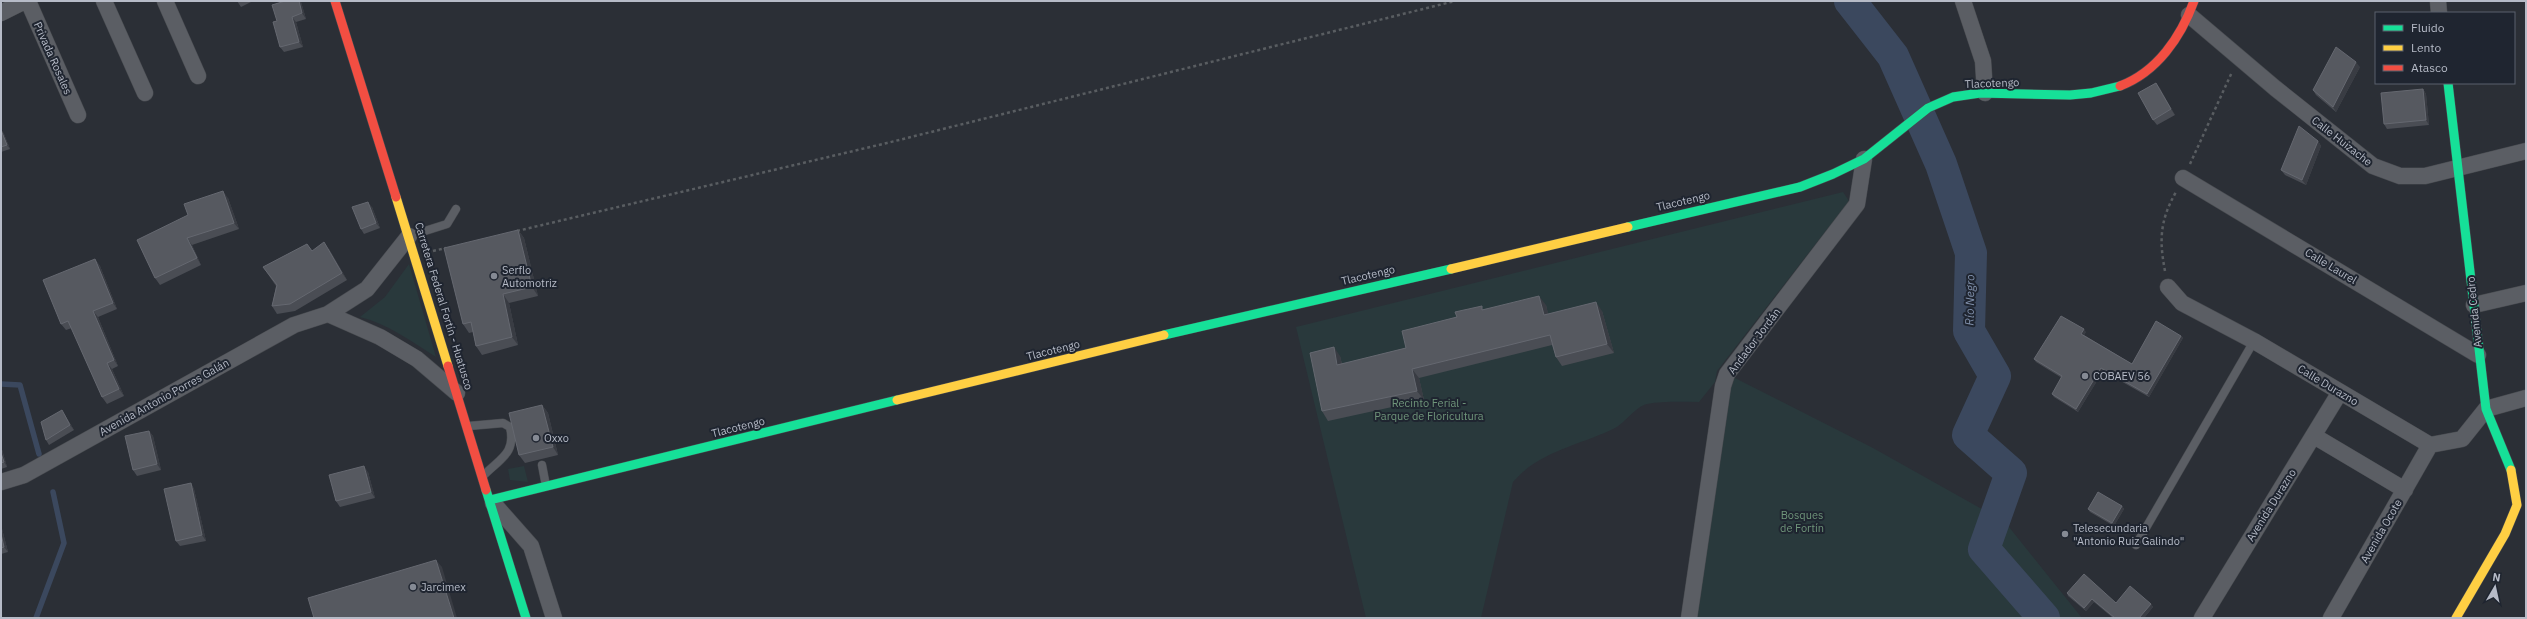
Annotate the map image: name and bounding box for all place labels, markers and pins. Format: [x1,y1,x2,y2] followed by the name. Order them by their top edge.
[502,263,557,290] place label: Serflo Automotriz
[489,271,499,281] marker: Serflo Automotriz
[2093,369,2150,383] place label: COBAEV 56
[2080,371,2090,381] marker: COBAEV 56
[544,431,569,445] place label: Oxxo
[531,433,541,443] marker: Oxxo
[2073,521,2184,548] place label: Telesecundaria "Antonio Ruiz Galindo"
[2060,529,2070,539] marker: Telesecundaria "Antonio Ruiz Galindo"
[421,580,466,594] place label: Jarcimex
[408,582,418,592] marker: Jarcimex

